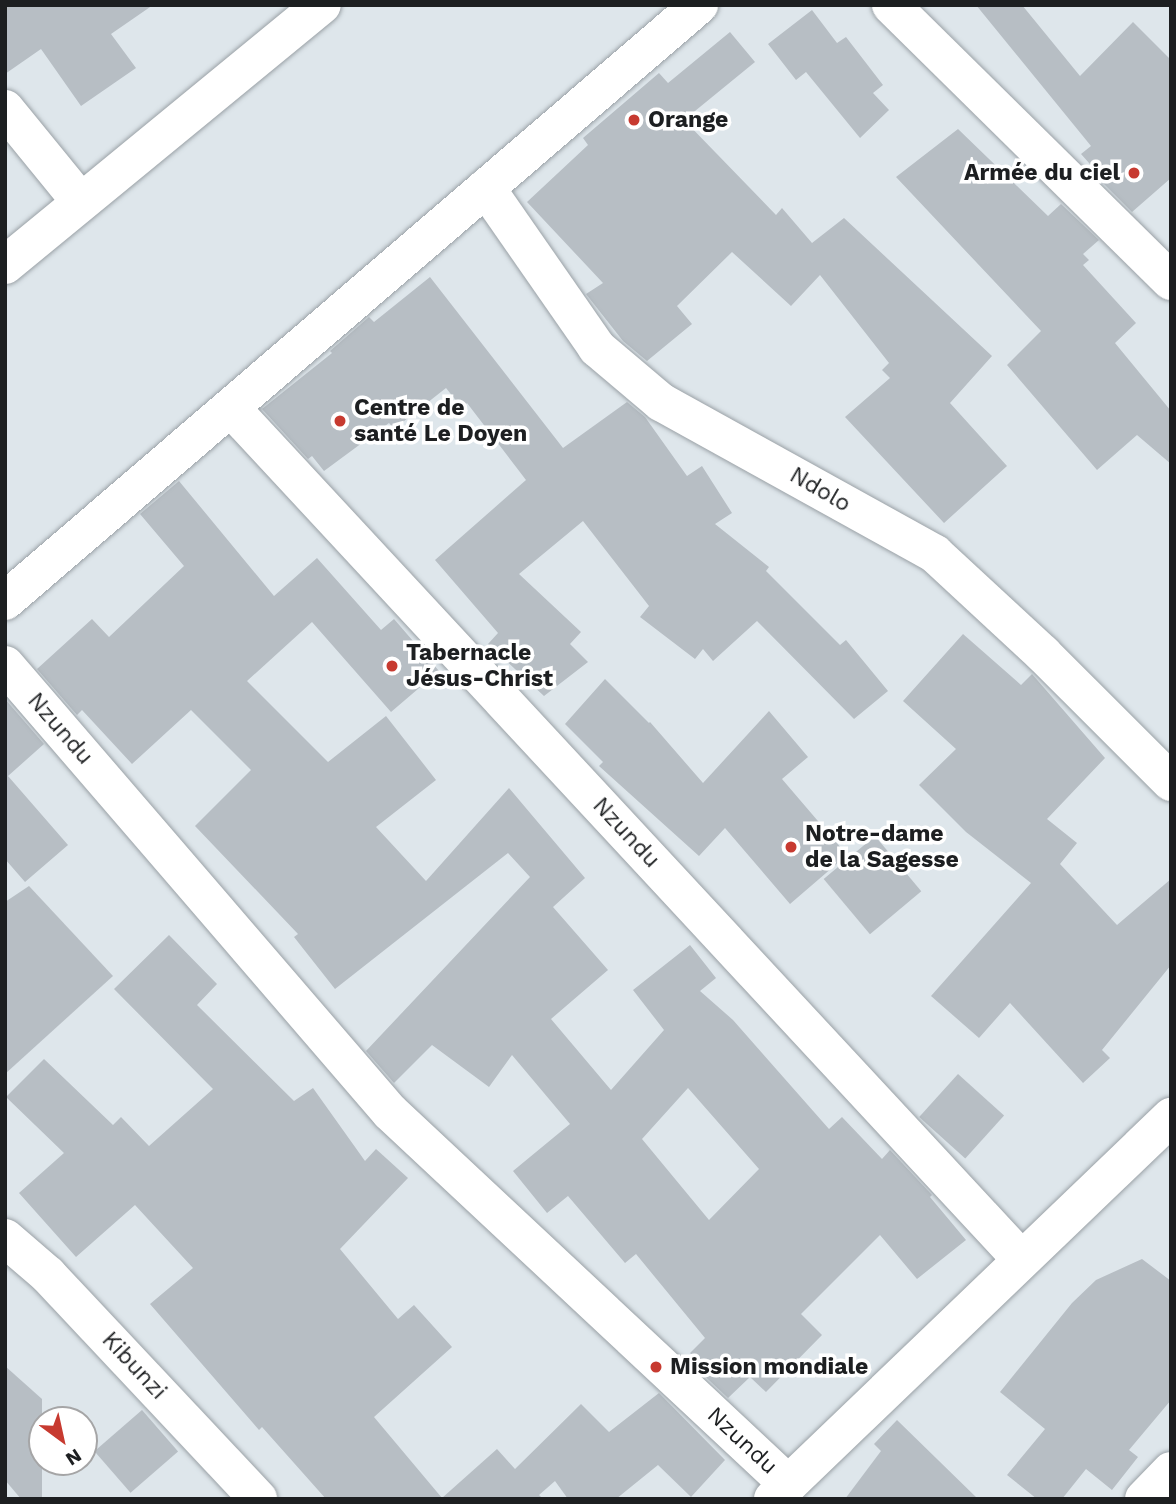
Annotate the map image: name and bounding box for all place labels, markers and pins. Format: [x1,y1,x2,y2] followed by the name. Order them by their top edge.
[648,106,728,134] place label: Orange
[626,112,642,128] marker: Orange
[964,159,1120,187] place label: Armée du ciel
[1126,165,1142,181] marker: Armée du ciel
[354,394,527,448] place label: Centre de santé Le Doyen
[332,413,348,429] marker: Centre de santé Le Doyen
[406,639,553,693] place label: Tabernacle Jésus-Christ
[384,658,400,674] marker: Tabernacle Jésus-Christ
[805,820,959,874] place label: Notre-dame de la Sagesse
[783,839,799,855] marker: Notre-dame de la Sagesse
[670,1353,868,1381] place label: Mission mondiale
[648,1359,664,1375] marker: Mission mondiale

